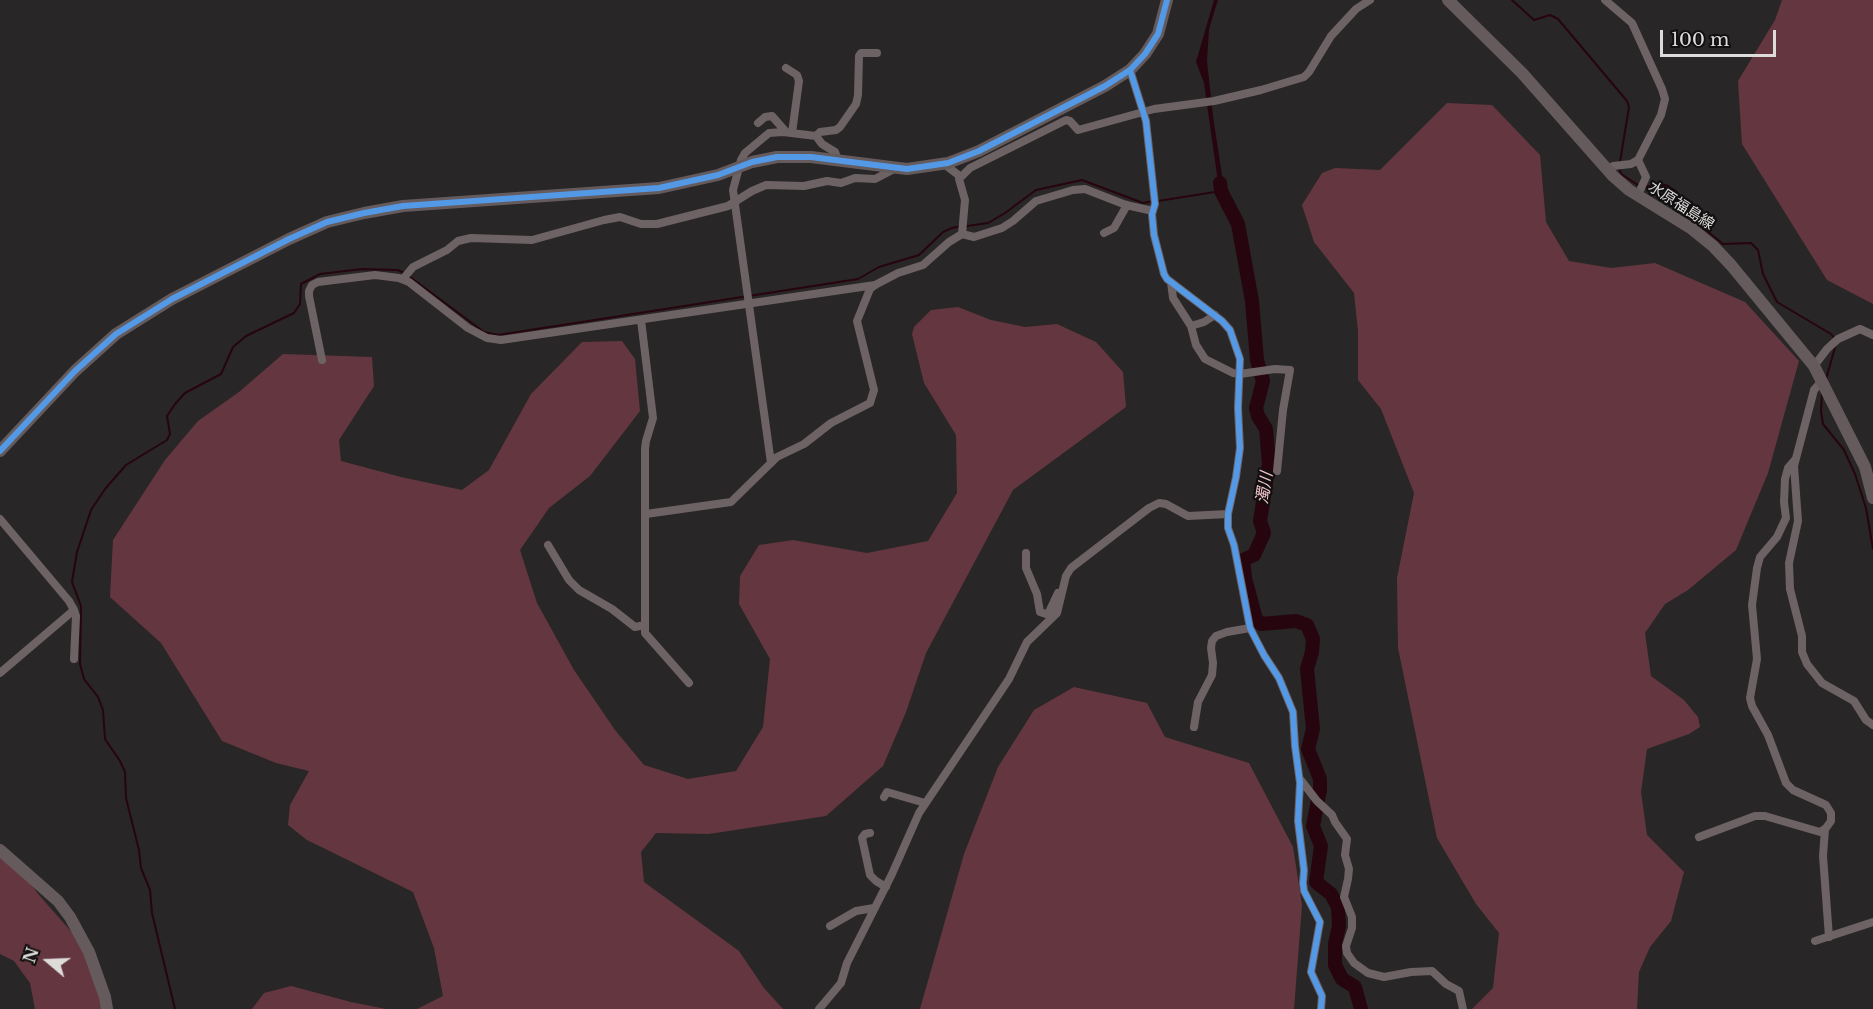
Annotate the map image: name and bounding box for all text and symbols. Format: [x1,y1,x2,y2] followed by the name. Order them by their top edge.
[1663,18,1778,56] scale bar
[1671,29,1729,51] text: 100 m
[1645,178,1717,234] street label: 水原福島線
[1253,471,1277,505] water label: 濁川
[18,931,78,991] north arrow
[19,945,43,966] text: N

